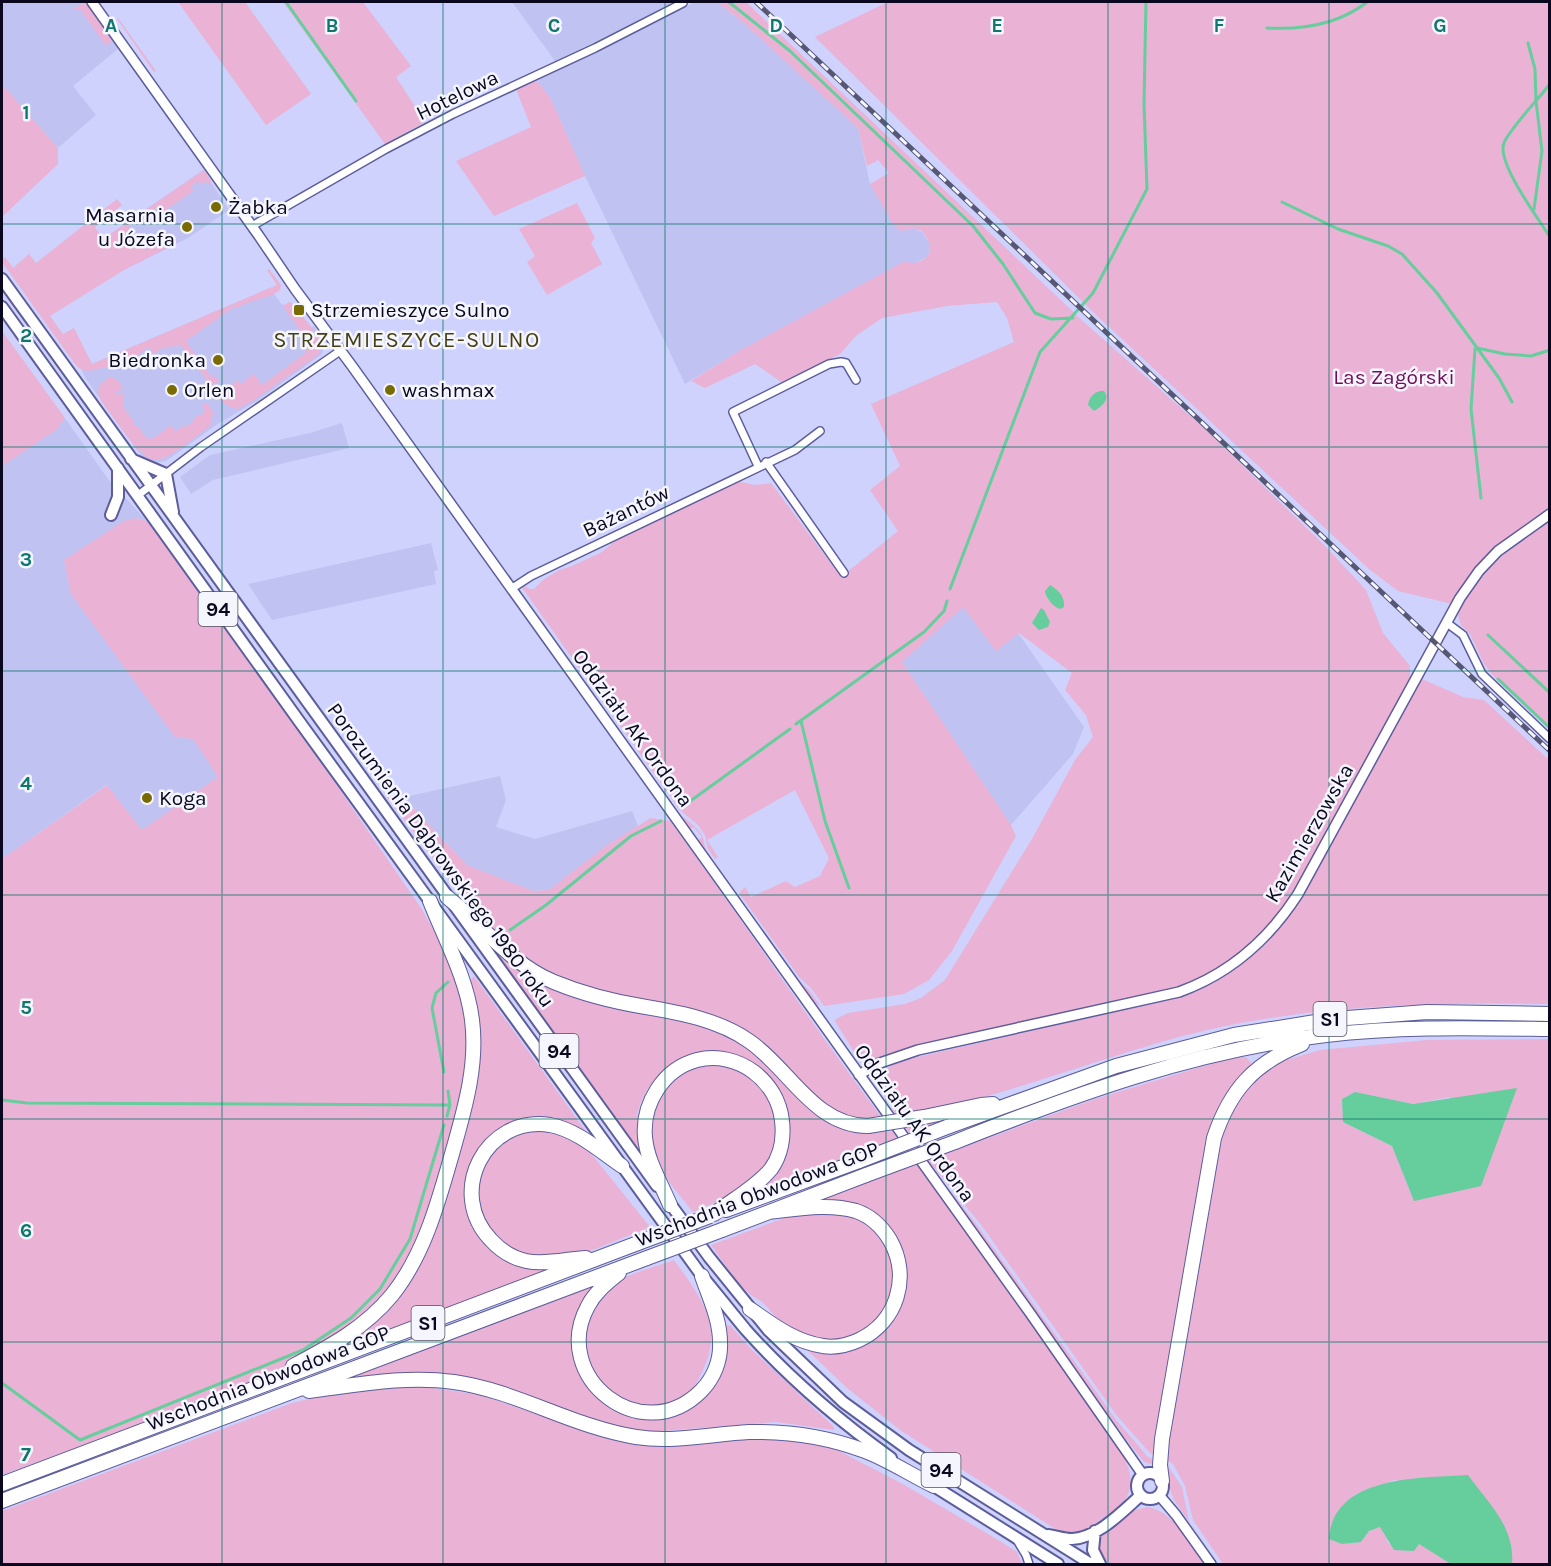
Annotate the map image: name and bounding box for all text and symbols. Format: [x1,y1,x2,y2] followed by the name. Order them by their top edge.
[105,14,118,37] text: A
[326,14,338,37] text: B
[548,14,560,37] text: C
[769,14,783,37] text: D
[991,14,1003,37] text: E
[1214,14,1225,37] text: F
[1433,14,1447,37] text: G
[412,65,502,125] street label: Hotelowa
[22,101,30,124] text: 1
[228,195,288,219] place label: Żabka
[209,200,223,214] marker: Żabka
[85,203,175,251] place label: Masarnia u Józefa
[180,220,194,234] marker: Masarnia u Józefa
[311,298,509,322] place label: Strzemieszyce Sulno
[292,303,306,317] marker: Strzemieszyce Sulno
[20,324,32,347] text: 2
[273,327,541,353] district label: STRZEMIESZYCE-SULNO
[108,348,206,372] place label: Biedronka
[211,353,225,367] marker: Biedronka
[1333,365,1455,389] park label: Las Zagórski
[184,378,234,402] place label: Orlen
[402,378,495,402] place label: washmax
[165,383,179,397] marker: Orlen
[383,383,397,397] marker: washmax
[579,480,673,542] street label: Bażantów
[20,548,32,571] text: 3
[198,592,238,626] road number: 94
[568,645,698,811] street label: Oddziału AK Ordona
[322,698,560,1012] street label: Porozumienia Dąbrowskiego 1980 roku
[1260,759,1358,907] street label: Kazimierzowska
[20,772,32,795] text: 4
[159,786,207,810] place label: Koga
[140,791,154,805] marker: Koga
[20,996,32,1019] text: 5
[1314,1002,1346,1036] road number: S1
[540,1034,578,1068] road number: 94
[850,1040,980,1206] street label: Oddziału AK Ordona
[632,1136,882,1252] street label: Wschodnia Obwodowa GOP
[20,1219,32,1242] text: 6
[412,1306,444,1340] road number: S1
[143,1320,393,1436] street label: Wschodnia Obwodowa GOP
[21,1443,31,1466] text: 7
[922,1453,960,1487] road number: 94

